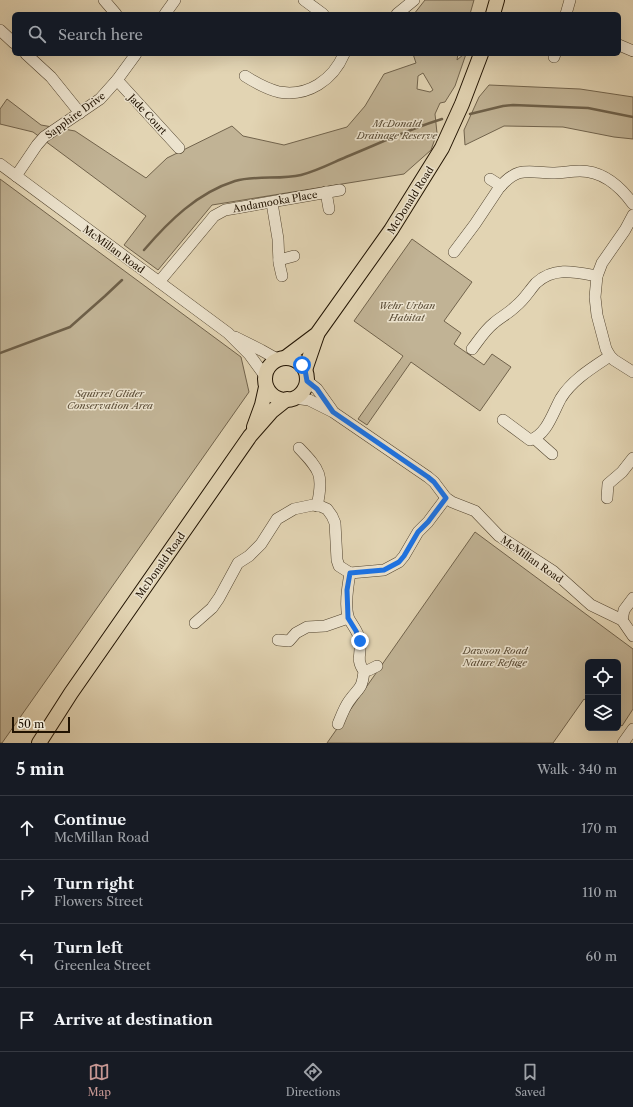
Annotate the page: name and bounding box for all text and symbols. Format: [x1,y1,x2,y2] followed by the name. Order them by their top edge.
[12,12,621,56] search box
[26,23,48,45] icon: search
[58,25,143,44] text: Search here
[43,89,108,142] street label: Sapphire Drive
[124,90,170,138] street label: Jade Court
[356,117,438,142] park label: McDonald Drainage Reserve
[384,164,436,237] street label: McDonald Road
[231,188,319,216] street label: Andamooka Place
[80,223,147,276] street label: McMillan Road
[379,299,435,324] park label: Wehr Urban Habitat
[293,356,311,374] route start
[67,387,153,412] park label: Squirrel Glider Conservation Area
[133,530,188,601] street label: McDonald Road
[498,533,565,586] street label: McMillan Road
[351,632,369,650] route end
[462,644,528,669] park label: Dawson Road Nature Refuge
[585,659,621,731] map controls
[585,659,621,695] button: locate
[585,695,621,731] button: layers
[12,715,70,734] scale bar
[18,717,44,731] text: 50 m
[16,759,64,779] text: 5 min
[537,761,617,777] text: Walk · 340 m
[54,810,126,829] text: Continue
[16,817,38,839] icon: ahead
[581,820,617,836] text: 170 m
[54,829,149,845] text: McMillan Road
[54,874,134,893] text: Turn right
[16,881,38,903] icon: right
[582,884,617,900] text: 110 m
[54,893,143,909] text: Flowers Street
[54,938,123,957] text: Turn left
[16,945,38,967] icon: left
[586,948,617,964] text: 60 m
[54,957,151,973] text: Greenlea Street
[16,1009,38,1031] icon: arrive
[54,1010,213,1029] text: Arrive at destination
[87,1061,111,1099] tab: Map
[286,1061,340,1099] tab: Directions
[515,1061,546,1099] tab: Saved

